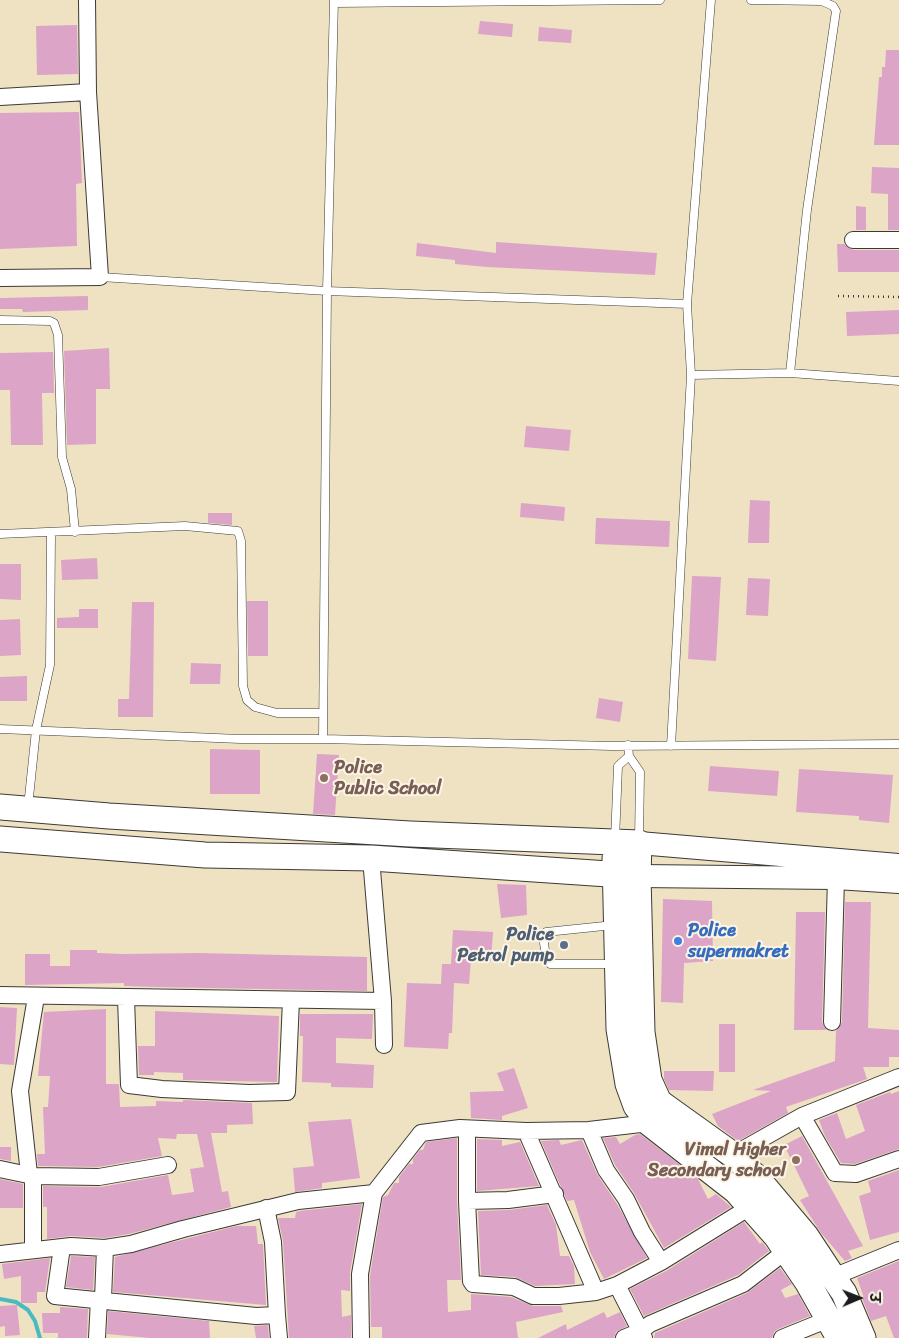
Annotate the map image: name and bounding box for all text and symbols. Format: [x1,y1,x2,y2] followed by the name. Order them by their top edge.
[334,757,441,800] place label: Police Public School
[318,772,330,784] marker: Police Public School
[688,920,789,962] place label: Police supermakret
[457,924,554,966] place label: Police Petrol pump
[672,935,684,947] marker: Police supermakret
[558,939,570,951] marker: Police Petrol pump
[648,1139,786,1182] place label: Vimal Higher Secondary school
[790,1154,802,1166] marker: Vimal Higher Secondary school
[834,1273,884,1323] north arrow
[862,1293,887,1303] text: उ

